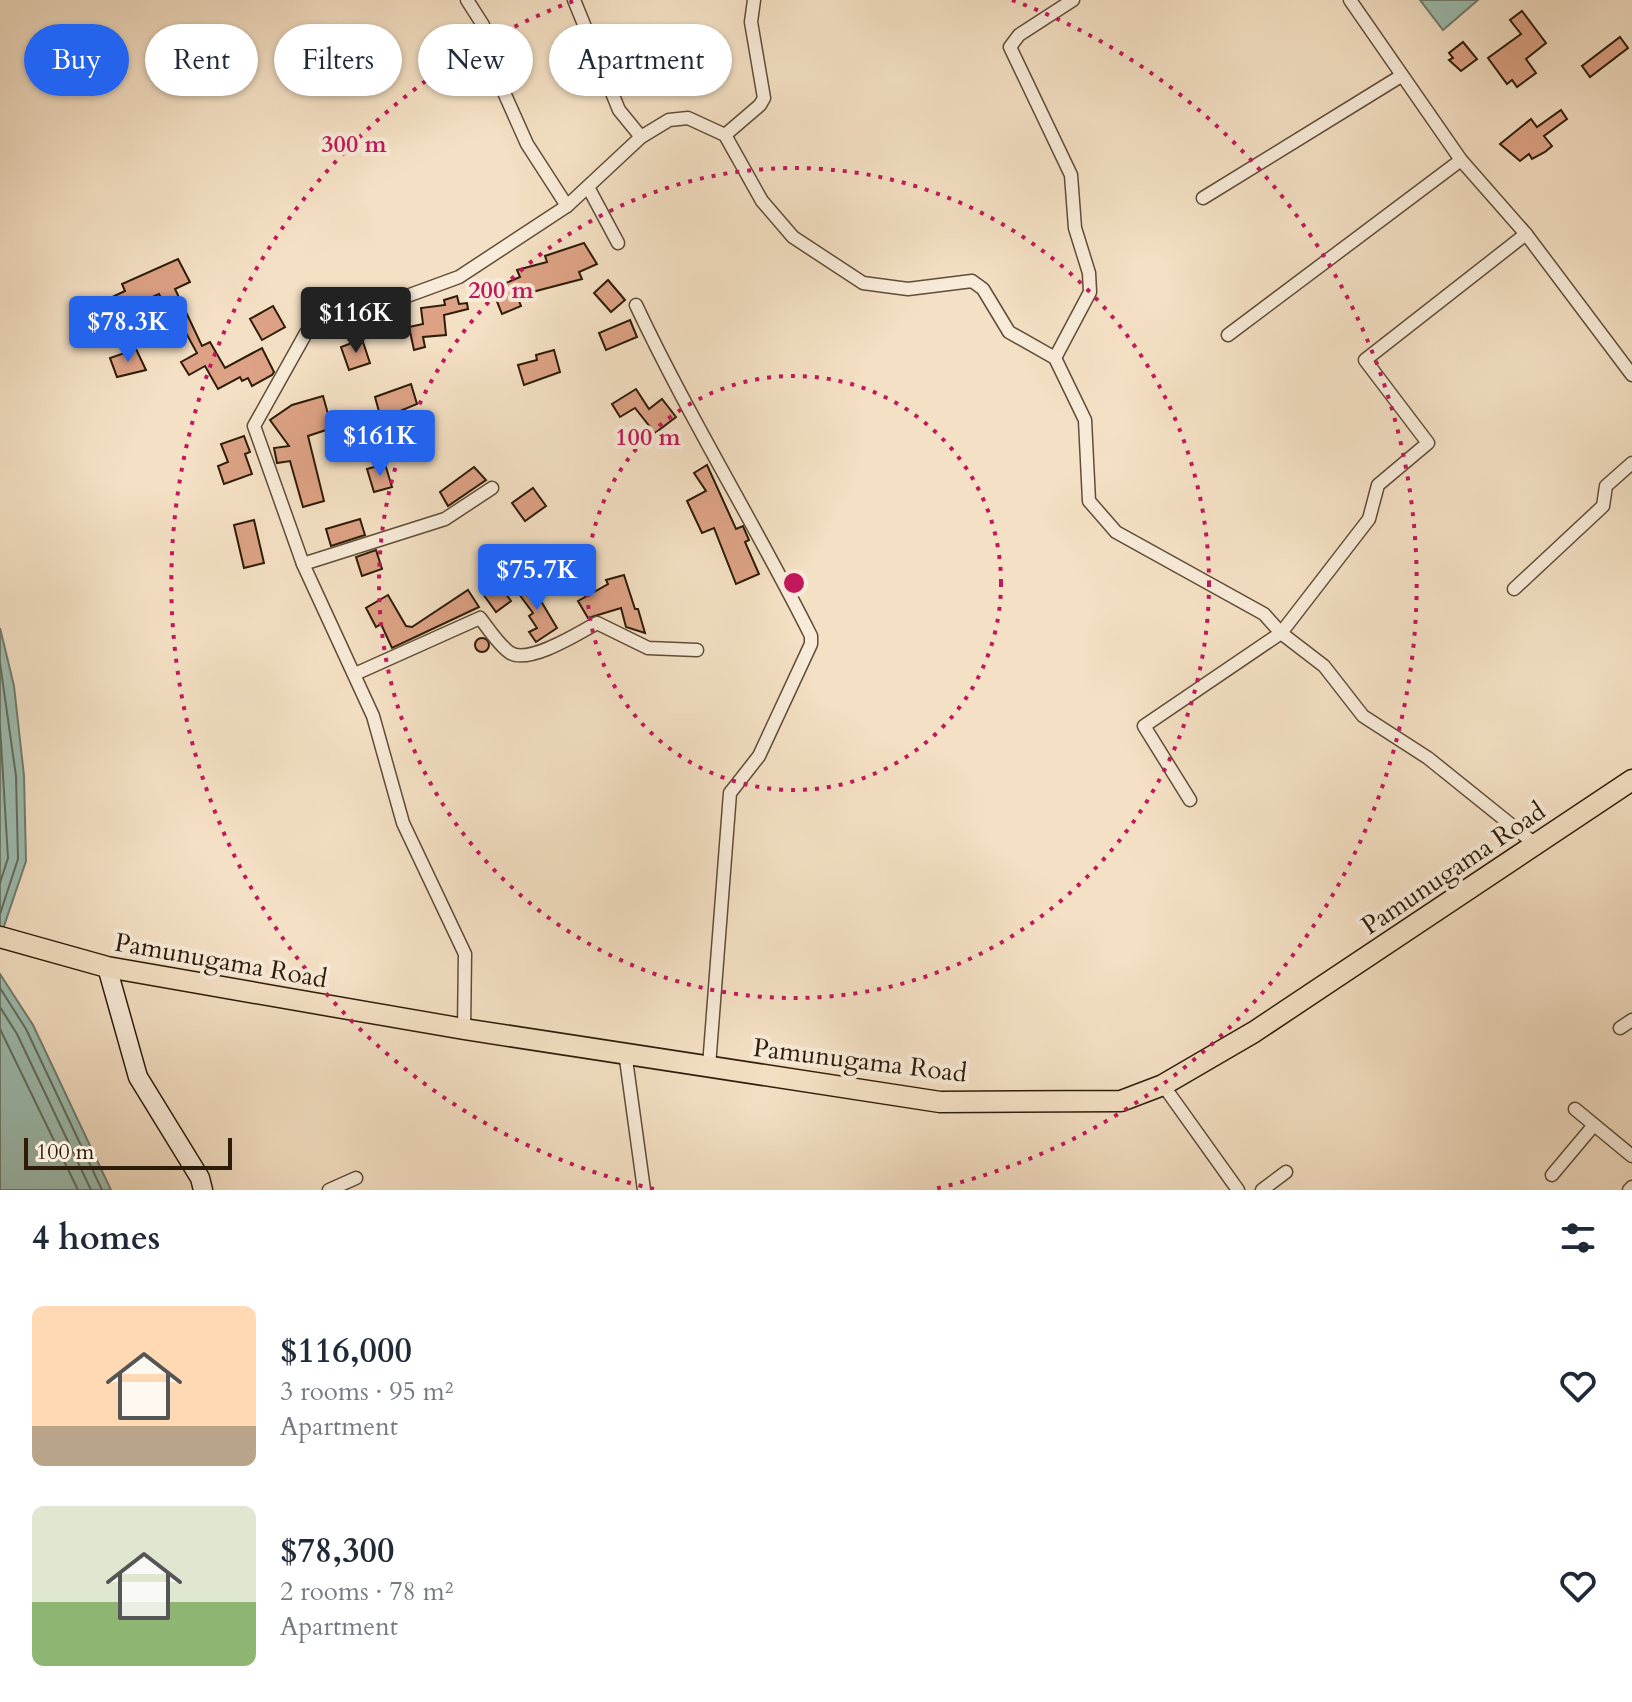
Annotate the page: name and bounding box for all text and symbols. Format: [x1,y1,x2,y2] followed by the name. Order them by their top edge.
[24,24,129,96] chip: Buy
[145,24,258,96] chip: Rent
[274,24,402,96] chip: Filters
[418,24,533,96] chip: New
[549,24,732,96] chip: Apartment
[321,128,388,161] text: 300 m
[468,274,535,307] text: 200 m
[300,287,412,355] pin: $116K
[319,295,393,330] text: $116K
[63,296,193,364] pin: $78.3K
[87,304,169,339] text: $78.3K
[324,410,436,478] pin: $161K
[343,418,417,453] text: $161K
[615,421,682,454] text: 100 m
[472,544,602,612] pin: $75.7K
[496,552,578,587] text: $75.7K
[780,569,808,597] centre of rings
[1354,794,1552,943] street label: Pamunugama Road
[112,925,330,996] street label: Pamunugama Road
[751,1030,969,1091] street label: Pamunugama Road
[24,1134,232,1170] scale bar
[36,1137,94,1167] text: 100 m
[32,1215,160,1261] text: 4 homes
[1556,1216,1600,1260] icon: filters
[280,1328,412,1374] text: $116,000
[96,1338,192,1434] icon: home
[1556,1364,1600,1408] icon: heart
[280,1374,453,1409] text: 3 rooms · 95 m²
[280,1409,398,1444] text: Apartment
[280,1528,394,1574] text: $78,300
[96,1538,192,1634] icon: home
[1556,1564,1600,1608] icon: heart
[280,1574,453,1609] text: 2 rooms · 78 m²
[280,1609,398,1644] text: Apartment

